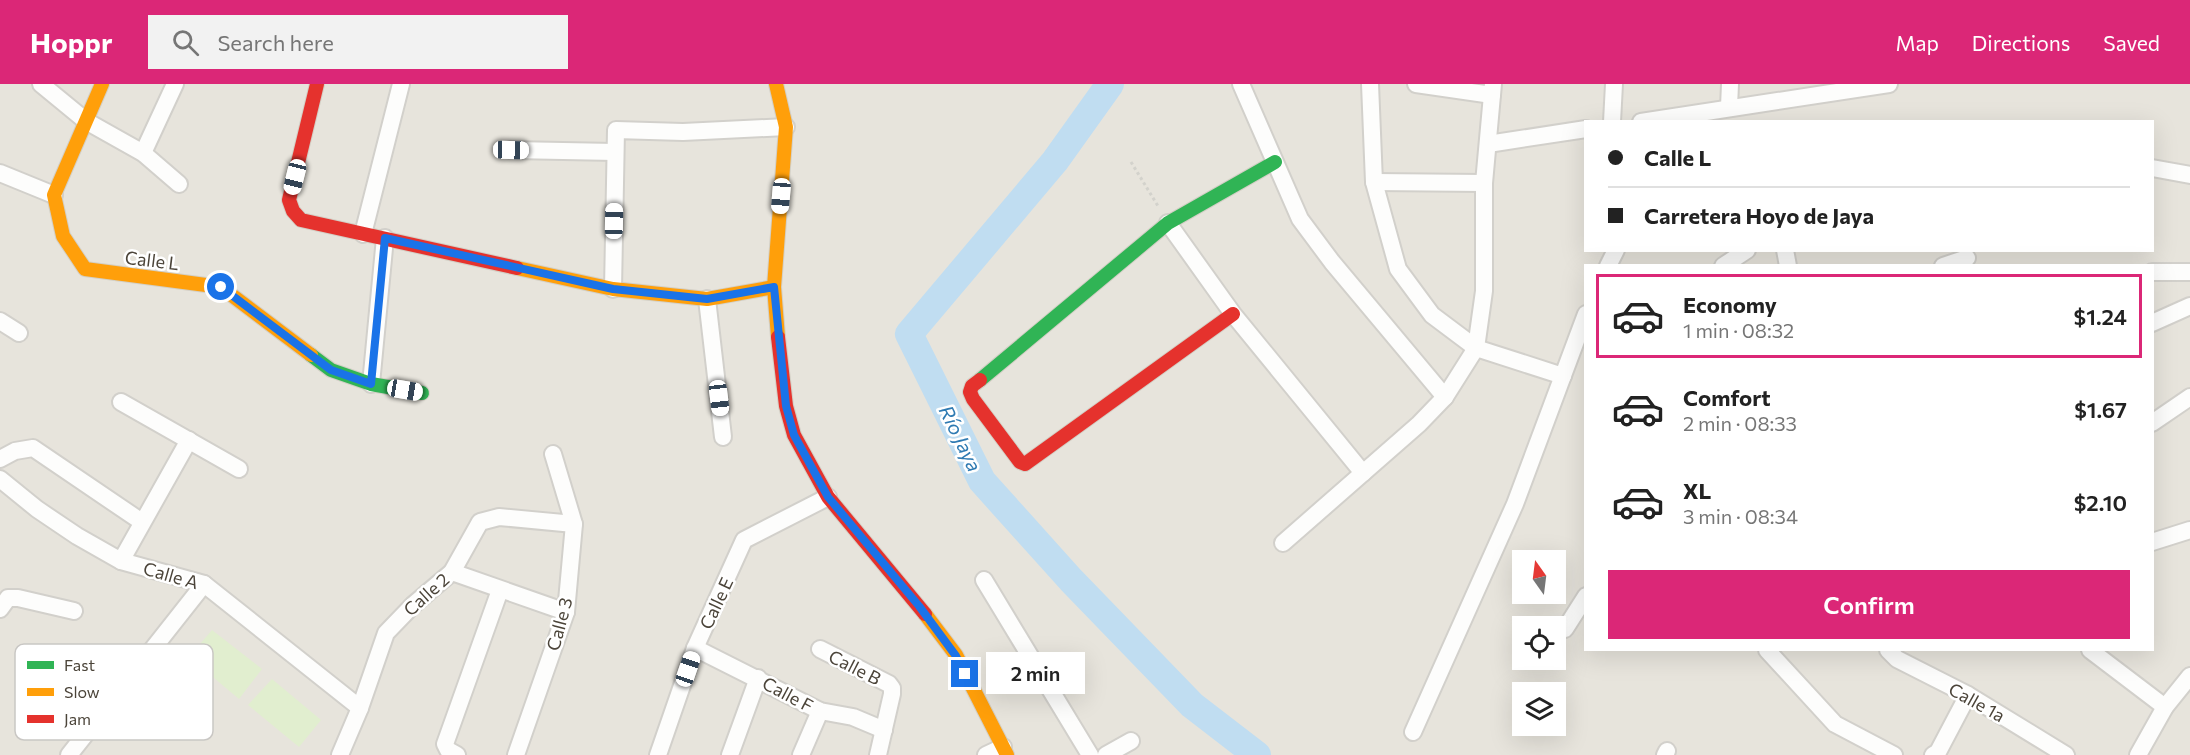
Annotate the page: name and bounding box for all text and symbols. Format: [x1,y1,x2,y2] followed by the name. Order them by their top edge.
[148,15,568,69] search box
[30,25,112,59] text: Hoppr
[169,26,202,59] icon: search
[217,29,334,56] text: Search here
[1896,30,1939,55] text: Map
[1972,30,2070,55] text: Directions
[2103,30,2160,55] text: Saved
[493,141,529,159] car
[1644,144,1711,171] text: Calle L
[282,157,308,197] car
[770,177,792,215] car
[1644,202,1874,229] text: Carretera Hoyo de Jaya
[605,203,623,239] car
[124,246,180,274] street label: Calle L
[207,273,234,300] route start
[1611,289,1665,343] icon: car
[1683,291,1777,318] text: Economy
[2074,303,2127,330] text: $1.24
[1683,318,1794,342] text: 1 min · 08:32
[386,378,424,402] car
[708,379,730,417] car
[1611,382,1665,436] icon: car
[1683,384,1771,411] text: Comfort
[2074,396,2127,423] text: $1.67
[935,401,987,475] water label: Río Jaya
[1683,411,1797,435] text: 2 min · 08:33
[1611,475,1665,529] icon: car
[1683,477,1711,504] text: XL
[2074,489,2127,516] text: $2.10
[1683,504,1798,528] text: 3 min · 08:34
[1512,550,1566,604] north arrow
[1512,550,1566,736] map controls
[141,557,201,593] street label: Calle A
[399,568,453,620] street label: Calle 2
[1608,570,2130,639] button: Confirm
[695,574,737,632] street label: Calle E
[541,595,577,653] street label: Calle 3
[1512,616,1566,670] button: locate
[15,644,213,740] legend
[825,645,885,689] street label: Calle B
[674,649,702,689] car
[986,653,1085,695] callout: 2 min
[64,655,95,674] text: Fast
[951,660,978,687] route end
[1011,661,1060,685] text: 2 min
[759,672,817,716] street label: Calle F
[1945,678,2009,726] street label: Calle 1a
[64,682,100,701] text: Slow
[1512,682,1566,736] button: layers
[64,709,91,728] text: Jam

